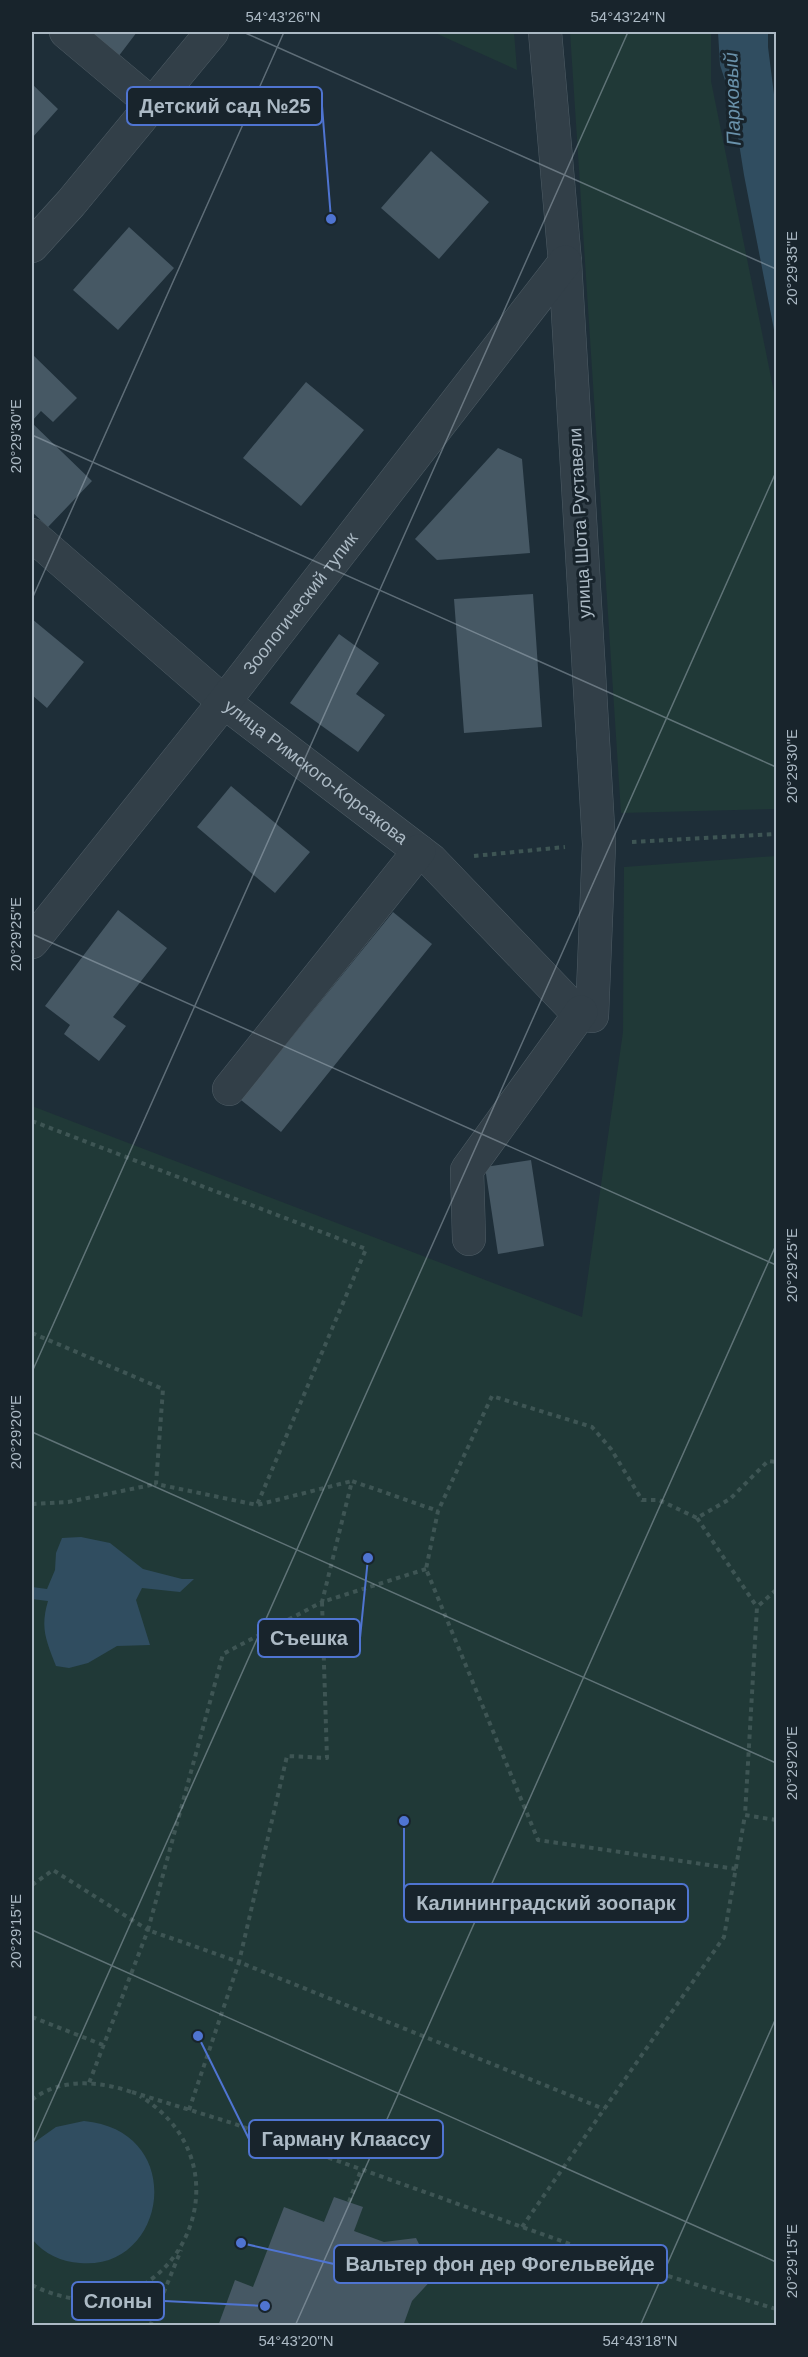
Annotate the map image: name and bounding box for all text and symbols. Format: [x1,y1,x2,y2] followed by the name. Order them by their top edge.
[245,8,321,25] text: 54°43'26"N
[590,8,666,25] text: 54°43'24"N
[719,52,745,146] water label: Парковый
[127,87,322,125] callout: Детский сад №25
[139,95,311,117] text: Детский сад №25
[783,231,800,305] text: 20°29'35"E
[7,399,24,473] text: 20°29'30"E
[565,427,595,619] street label: улица Шота Руставели
[239,528,362,679] street label: Зоологический тупик
[220,696,412,849] street label: улица Римского-Корсакова
[783,729,800,803] text: 20°29'30"E
[7,897,24,971] text: 20°29'25"E
[783,1228,800,1302] text: 20°29'25"E
[7,1395,24,1469] text: 20°29'20"E
[258,1619,360,1657] callout: Съешка
[270,1627,349,1649] text: Съешка
[783,1726,800,1800] text: 20°29'20"E
[404,1884,688,1922] callout: Калининградский зоопарк
[416,1892,677,1914] text: Калининградский зоопарк
[7,1894,24,1968] text: 20°29'15"E
[249,2120,443,2158] callout: Гарману Клаассу
[261,2128,431,2150] text: Гарману Клаассу
[783,2224,800,2298] text: 20°29'15"E
[334,2245,667,2283] callout: Вальтер фон дер Фогельвейде
[345,2253,655,2275] text: Вальтер фон дер Фогельвейде
[72,2282,164,2320] callout: Слоны
[84,2290,152,2312] text: Слоны
[258,2332,334,2349] text: 54°43'20"N
[602,2332,678,2349] text: 54°43'18"N

